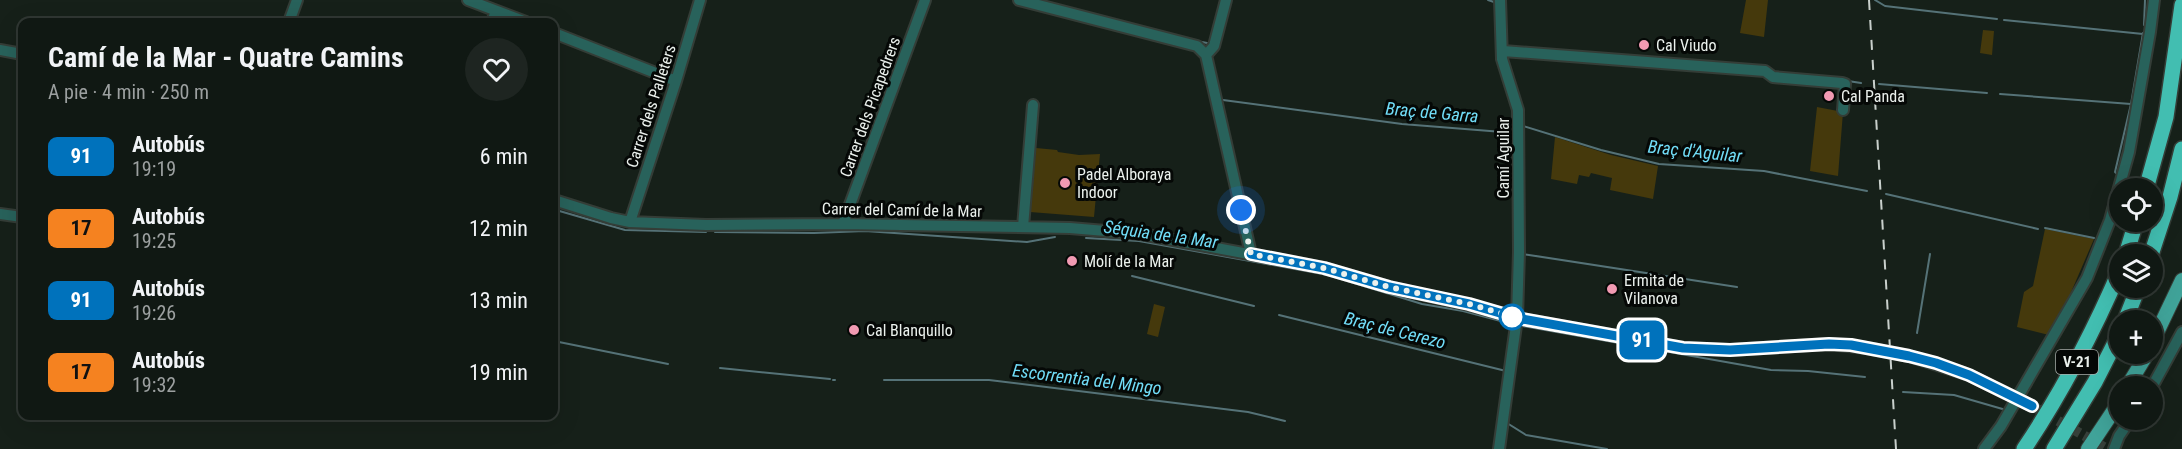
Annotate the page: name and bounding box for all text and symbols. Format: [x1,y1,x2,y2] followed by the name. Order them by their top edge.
[836,34,904,180] street label: Carrer dels Picapedrers
[1656,36,1716,55] place label: Cal Viudo
[465,38,528,101] button: heart
[1637,38,1651,52] marker: Cal Viudo
[48,41,404,74] text: Camí de la Mar - Quatre Camins
[622,42,680,170] street label: Carrer dels Palleters
[48,80,209,104] text: A pie · 4 min · 250 m
[1841,87,1905,106] place label: Cal Panda
[1822,89,1836,103] marker: Cal Panda
[1385,97,1479,127] water label: Braç de Garra
[1494,117,1513,198] street label: Camí Aguilar
[132,132,205,157] text: Autobús
[1647,136,1744,166] water label: Braç d'Aguilar
[70,144,92,168] text: 91
[480,144,528,169] text: 6 min
[132,157,176,181] text: 19:19
[1077,165,1171,202] place label: Padel Alboraya Indoor
[1058,176,1072,190] marker: Padel Alboraya Indoor
[2109,178,2163,430] map controls
[2109,178,2163,232] button: locate
[1226,195,1256,225] your location
[822,199,982,221] street label: Carrer del Camí de la Mar
[132,204,205,229] text: Autobús
[70,216,92,240] text: 17
[469,216,528,241] text: 12 min
[1103,216,1220,253] water label: Séquia de la Mar
[132,229,176,253] text: 19:25
[2109,244,2163,298] button: layers
[1084,252,1174,271] place label: Molí de la Mar
[1065,254,1079,268] marker: Molí de la Mar
[1624,271,1684,308] place label: Ermita de Vilanova
[132,276,205,301] text: Autobús
[1605,282,1619,296] marker: Ermita de Vilanova
[70,288,92,312] text: 91
[469,288,528,313] text: 13 min
[132,301,176,325] text: 19:26
[1499,304,1525,330] unlabelled marker
[1342,307,1448,353] water label: Braç de Cerezo
[2109,310,2163,364] button: +
[1615,320,1669,360] line badge: 91
[866,321,953,340] place label: Cal Blanquillo
[847,323,861,337] marker: Cal Blanquillo
[1631,328,1653,352] text: 91
[132,348,205,373] text: Autobús
[2056,350,2098,374] road number: V-21
[1011,359,1163,399] water label: Escorrentia del Mingo
[70,360,92,384] text: 17
[469,360,528,385] text: 19 min
[132,373,176,397] text: 19:32
[2109,376,2163,430] button: −

